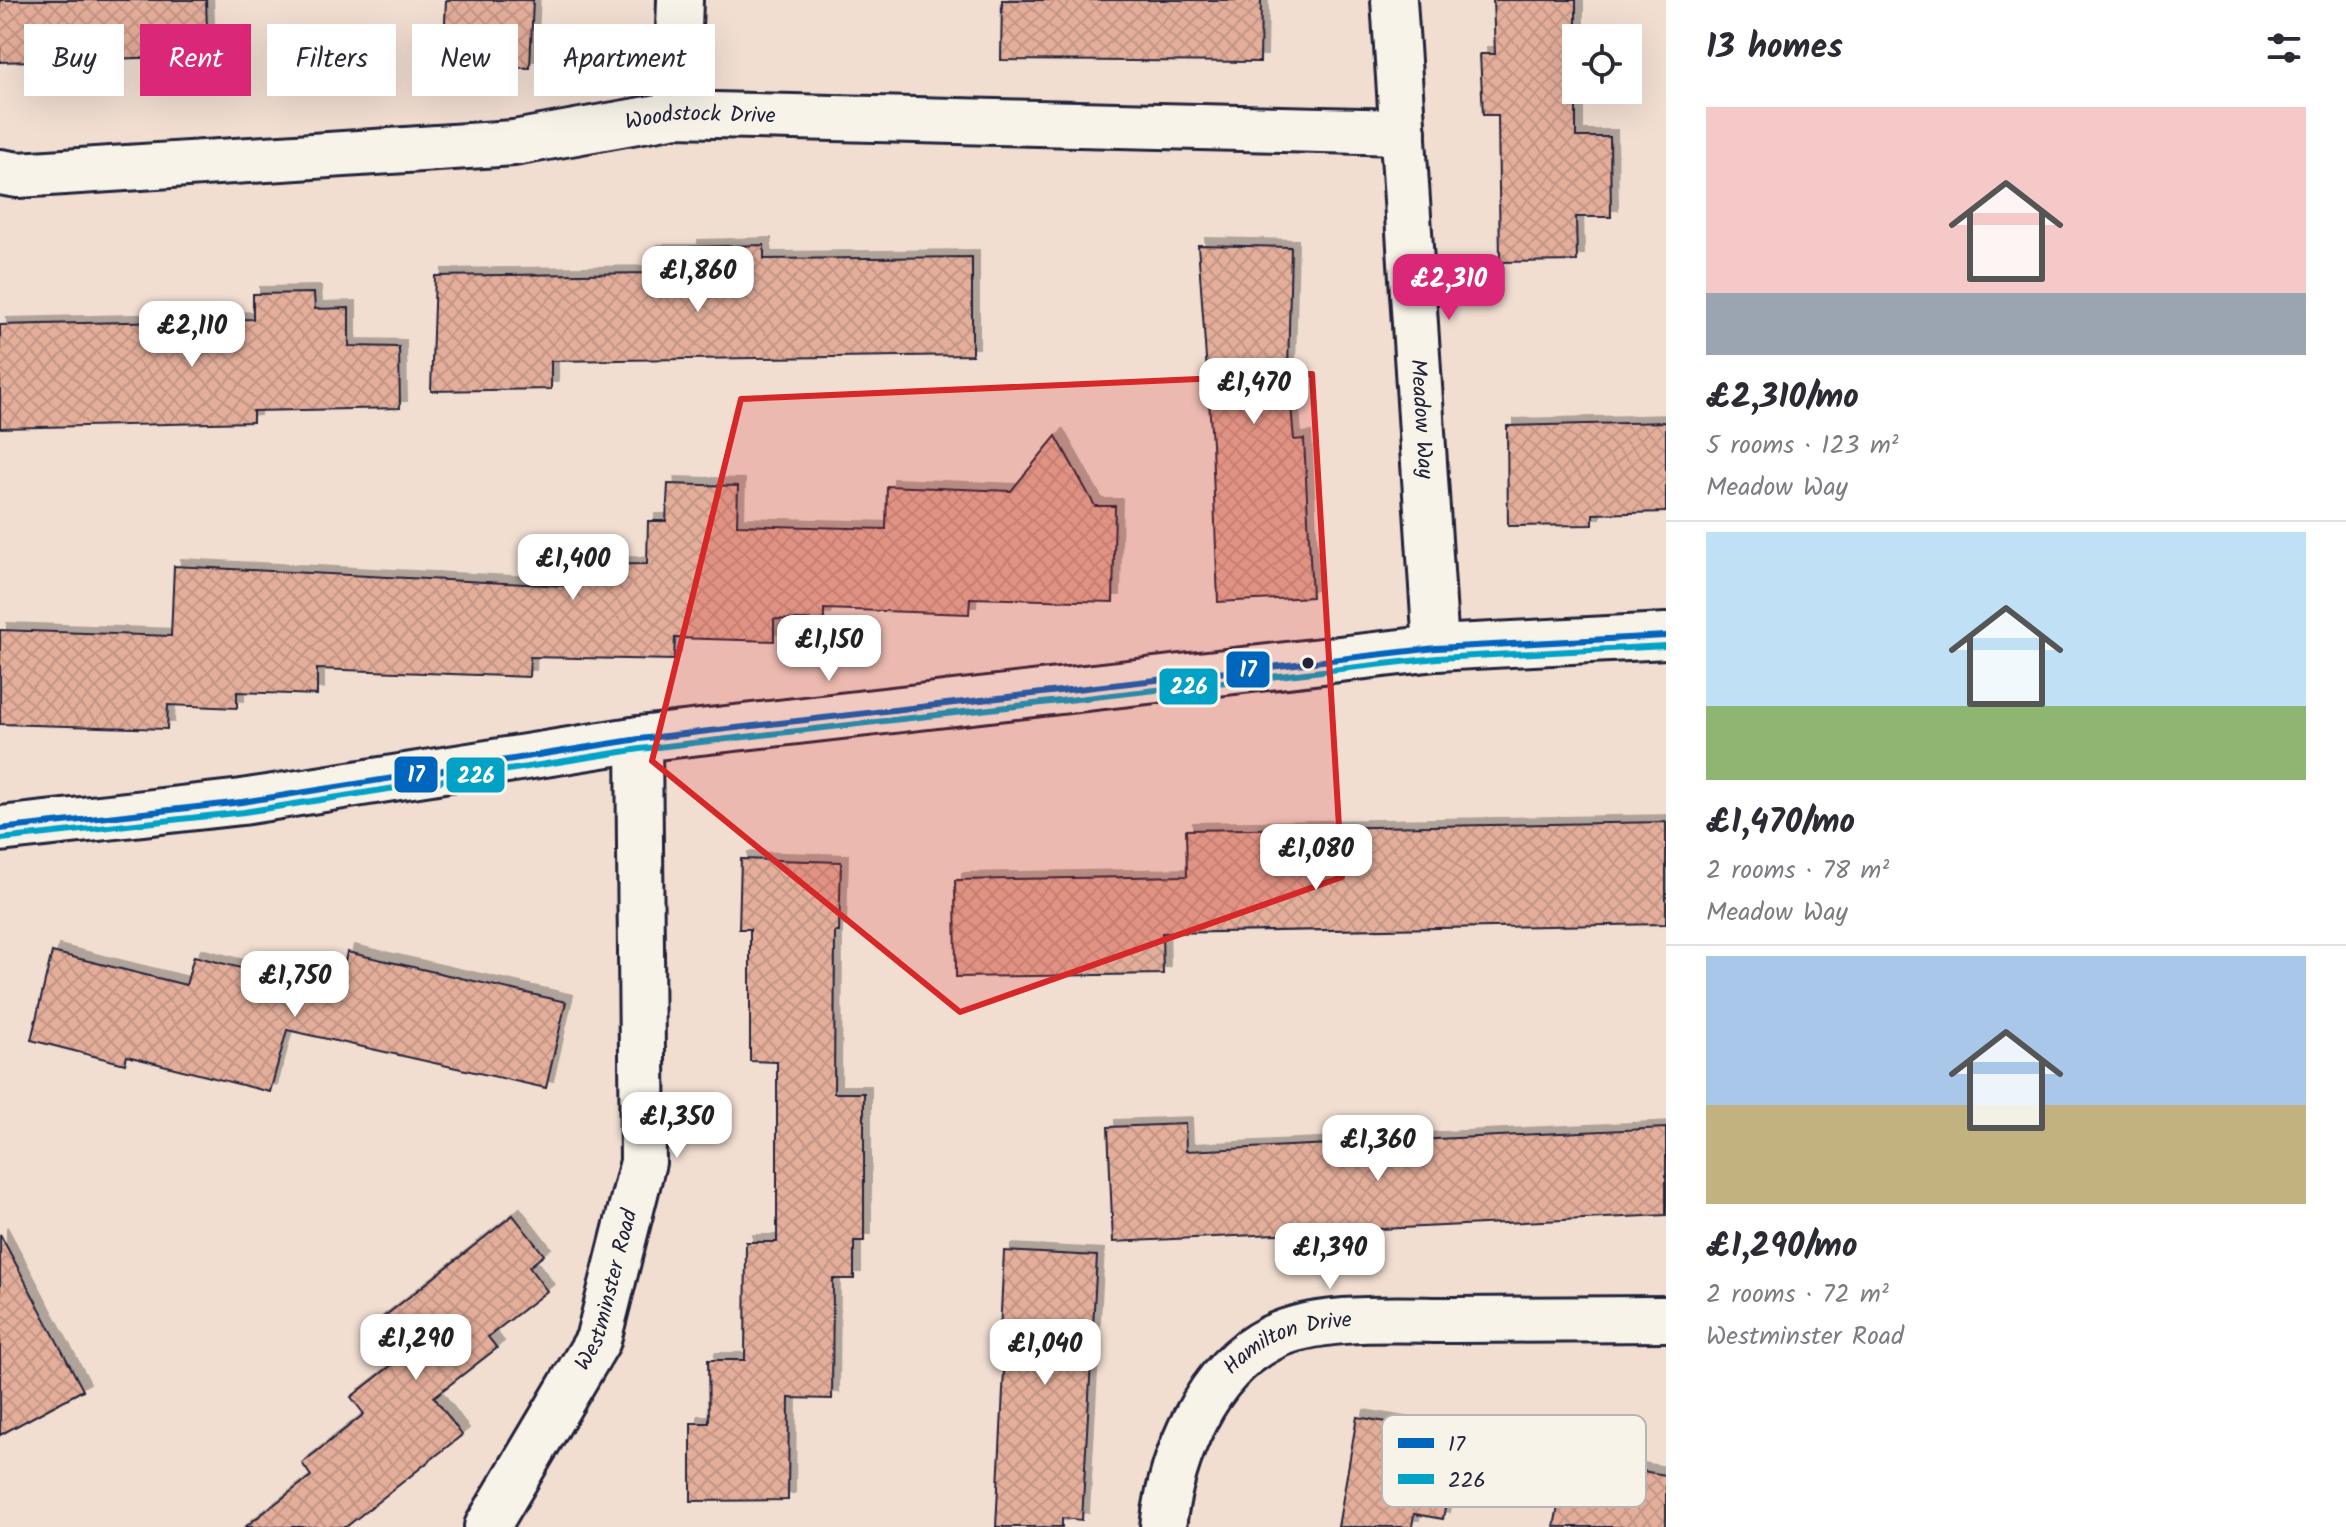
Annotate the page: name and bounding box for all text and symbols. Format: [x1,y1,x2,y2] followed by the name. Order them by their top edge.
[1706,21,1843,75] text: 13 homes
[24,24,124,96] chip: Buy
[140,24,251,96] chip: Rent
[267,24,396,96] chip: Filters
[412,24,518,96] chip: New
[534,24,715,96] chip: Apartment
[1562,24,1642,104] map controls
[1562,24,1642,104] button: locate
[2262,26,2306,70] icon: filters
[622,96,776,140] street label: Woodstock Drive
[1934,159,2078,303] icon: home
[633,246,763,314] pin: £1,860
[660,251,736,293] text: £1,860
[1384,254,1514,322] pin: £2,310
[1411,259,1487,301] text: £2,310
[127,301,257,369] pin: £2,110
[157,306,227,348] text: £2,110
[1189,358,1319,426] pin: £1,470
[1400,358,1443,481] street label: Meadow Way
[1217,363,1291,405] text: £1,470
[1706,371,1859,425] text: £2,310/mo
[1706,425,1899,467] text: 5 rooms · 123 m²
[1706,467,1848,509] text: Meadow Way
[508,534,638,602] pin: £1,400
[536,539,610,581] text: £1,400
[1934,584,2078,728] icon: home
[764,615,894,683] pin: £1,150
[795,620,863,662] text: £1,150
[1225,650,1271,689] line badge: 17
[1239,654,1257,689] text: 17
[1300,655,1316,671] unlabelled marker
[1158,667,1219,706] line badge: 226
[1170,671,1208,706] text: 226
[393,755,439,794] line badge: 17
[445,756,506,794] line badge: 226
[407,759,425,794] text: 17
[457,760,495,795] text: 226
[1706,796,1855,850] text: £1,470/mo
[1251,824,1381,892] pin: £1,080
[1278,829,1354,871] text: £1,080
[1706,850,1889,892] text: 2 rooms · 78 m²
[1706,892,1848,934] text: Meadow Way
[230,951,360,1019] pin: £1,750
[259,956,331,998] text: £1,750
[1934,1008,2078,1152] icon: home
[612,1092,742,1160] pin: £1,350
[640,1097,714,1139] text: £1,350
[1313,1115,1443,1183] pin: £1,360
[1340,1120,1416,1162] text: £1,360
[566,1204,648,1378] street label: Westminster Road
[1706,1220,1857,1274] text: £1,290/mo
[1265,1223,1395,1291] pin: £1,390
[1293,1228,1367,1270] text: £1,390
[1706,1274,1889,1316] text: 2 rooms · 72 m²
[1215,1303,1353,1384] street label: Hamilton Drive
[351,1314,481,1382] pin: £1,290
[1706,1316,1904,1358] text: Westminster Road
[378,1319,454,1361] text: £1,290
[980,1319,1110,1387] pin: £1,040
[1008,1324,1082,1366] text: £1,040
[1382,1415,1646,1507] legend
[1448,1428,1466,1463] text: 17
[1448,1464,1486,1499] text: 226

